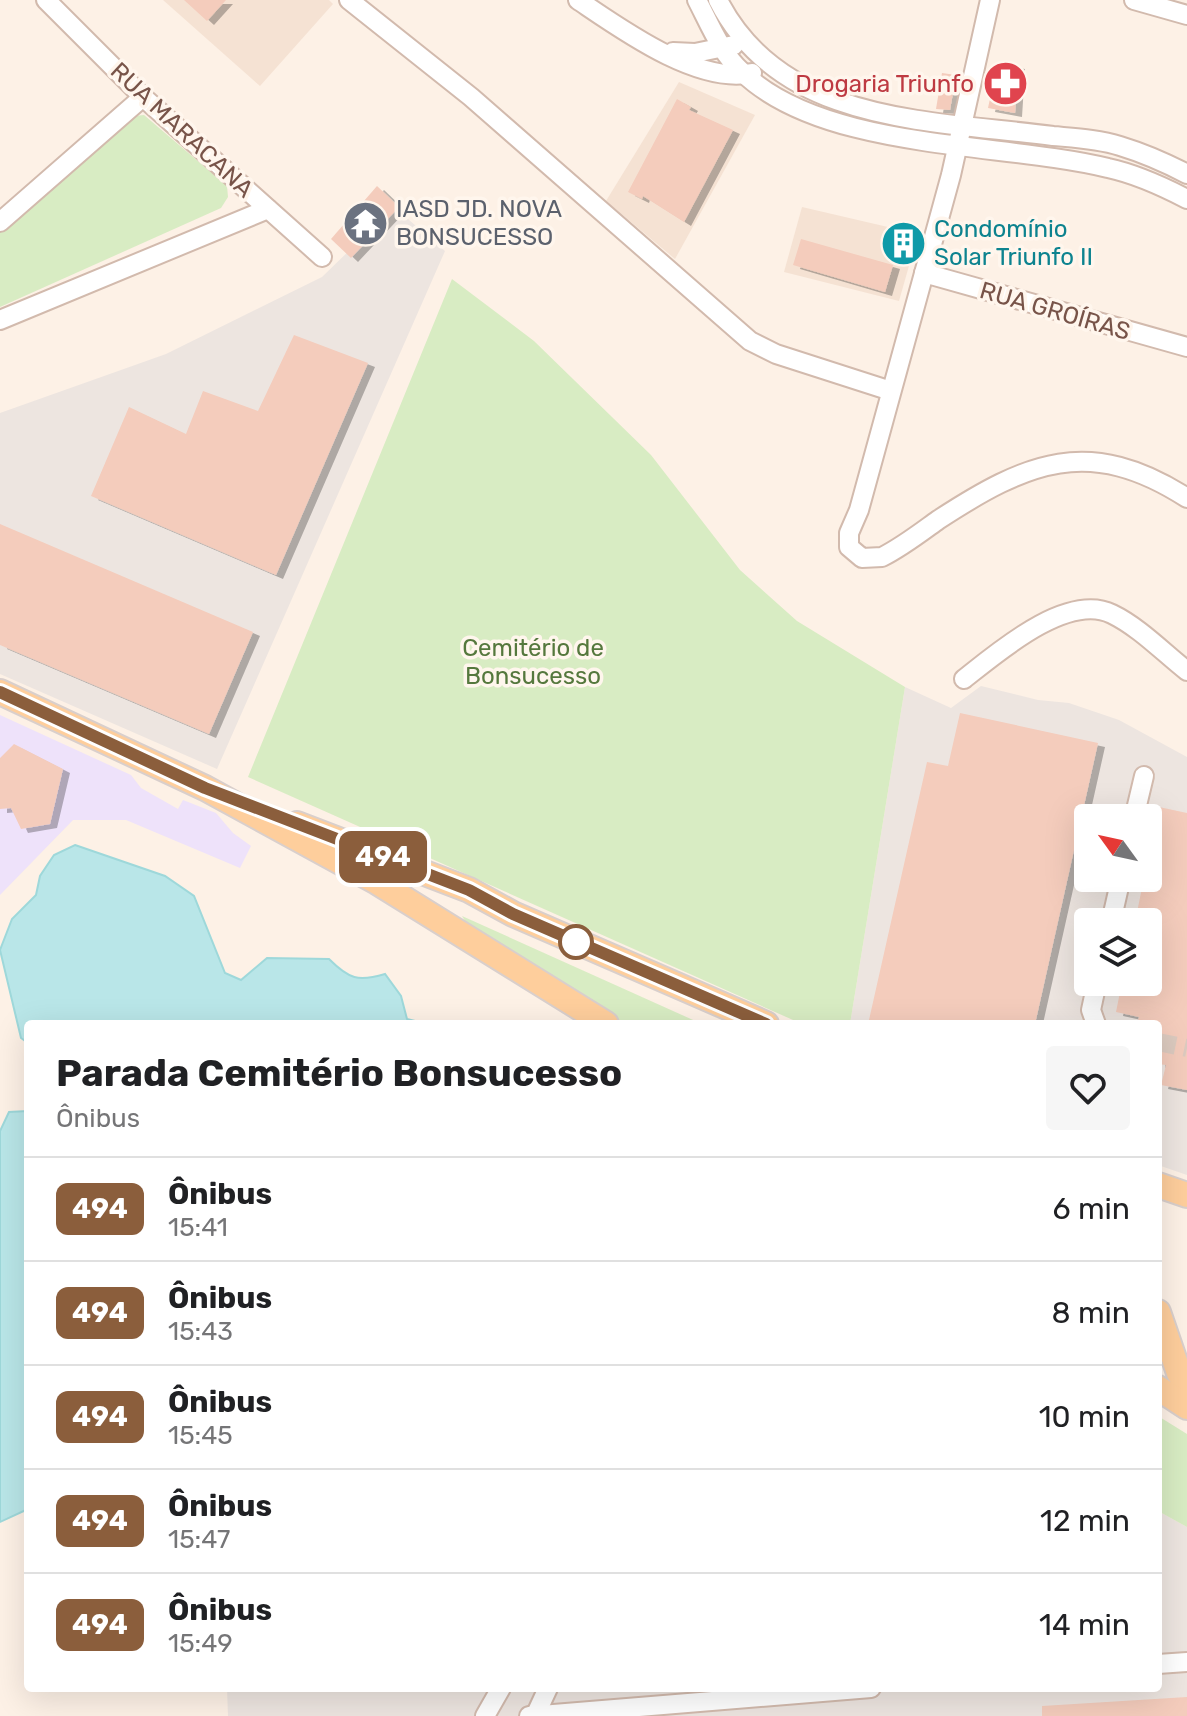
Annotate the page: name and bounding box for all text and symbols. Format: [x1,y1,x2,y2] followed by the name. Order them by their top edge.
[105,57,259,203] street label: RUA MARACANA
[981,60,1029,108] pharmacy icon: Drogaria Triunfo
[795,70,974,98] place label: Drogaria Triunfo
[396,195,562,251] place label: IASD JD. NOVA BONSUCESSO
[341,199,389,247] temple icon: IASD JD. NOVA BONSUCESSO
[934,215,1093,271] place label: Condomínio Solar Triunfo II
[879,219,927,267] building icon: Condomínio Solar Triunfo II
[977,276,1133,346] street label: RUA GROÍRAS
[462,634,604,690] park label: Cemitério de Bonsucesso
[1074,804,1162,892] north arrow
[1074,804,1162,996] map controls
[337,831,429,883] line badge: 494
[355,840,411,873] text: 494
[1074,908,1162,996] button: layers
[559,925,593,959] unlabelled marker
[1046,1046,1130,1130] button: heart
[56,1050,622,1096] text: Parada Cemitério Bonsucesso
[56,1103,140,1134] text: Ônibus
[168,1176,272,1212] text: Ônibus
[1052,1191,1130,1227] text: 6 min
[72,1192,128,1225] text: 494
[168,1212,228,1243] text: 15:41
[168,1280,272,1316] text: Ônibus
[1051,1295,1130,1331] text: 8 min
[72,1296,128,1329] text: 494
[168,1316,233,1347] text: 15:43
[168,1384,272,1420] text: Ônibus
[1039,1399,1130,1435] text: 10 min
[72,1400,128,1433] text: 494
[168,1420,233,1451] text: 15:45
[168,1488,272,1524] text: Ônibus
[1040,1503,1130,1539] text: 12 min
[72,1504,128,1537] text: 494
[168,1524,230,1555] text: 15:47
[168,1592,272,1628] text: Ônibus
[1039,1607,1130,1643] text: 14 min
[72,1608,128,1641] text: 494
[168,1628,233,1659] text: 15:49

